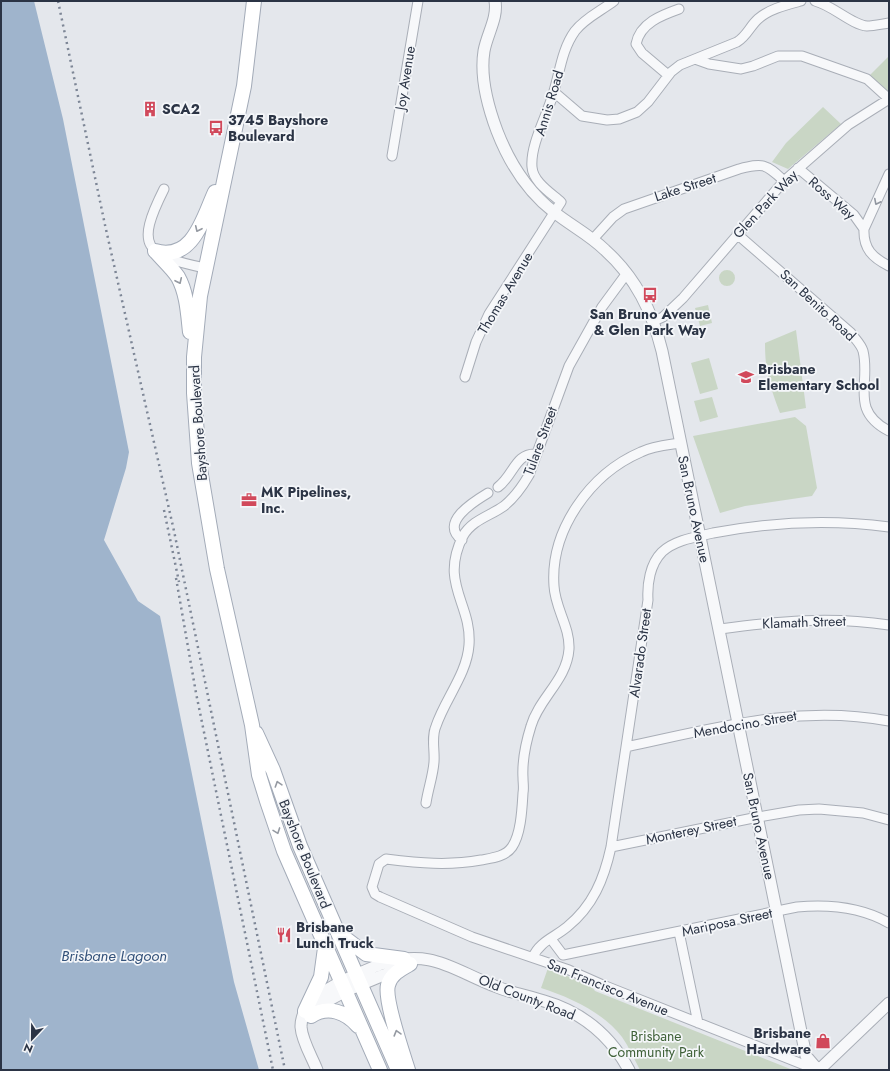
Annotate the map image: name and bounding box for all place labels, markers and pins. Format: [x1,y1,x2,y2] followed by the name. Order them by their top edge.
[162,99,200,119] place label: SCA2
[141,100,159,118] building icon: SCA2
[228,110,328,146] place label: 3745 Bayshore Boulevard
[207,119,225,137] bus stop icon: 3745 Bayshore Boulevard
[641,286,659,304] bus stop icon: San Bruno Avenue & Glen Park Way
[589,304,711,340] place label: San Bruno Avenue & Glen Park Way
[758,359,879,395] place label: Brisbane Elementary School
[737,368,755,386] school or university icon: Brisbane Elementary School
[261,482,351,518] place label: MK Pipelines, Inc.
[240,491,258,509] office icon: MK Pipelines, Inc.
[296,917,374,953] place label: Brisbane Lunch Truck
[275,926,293,944] restaurant icon: Brisbane Lunch Truck
[746,1023,811,1059] place label: Brisbane Hardware
[814,1032,832,1050] shop icon: Brisbane Hardware

